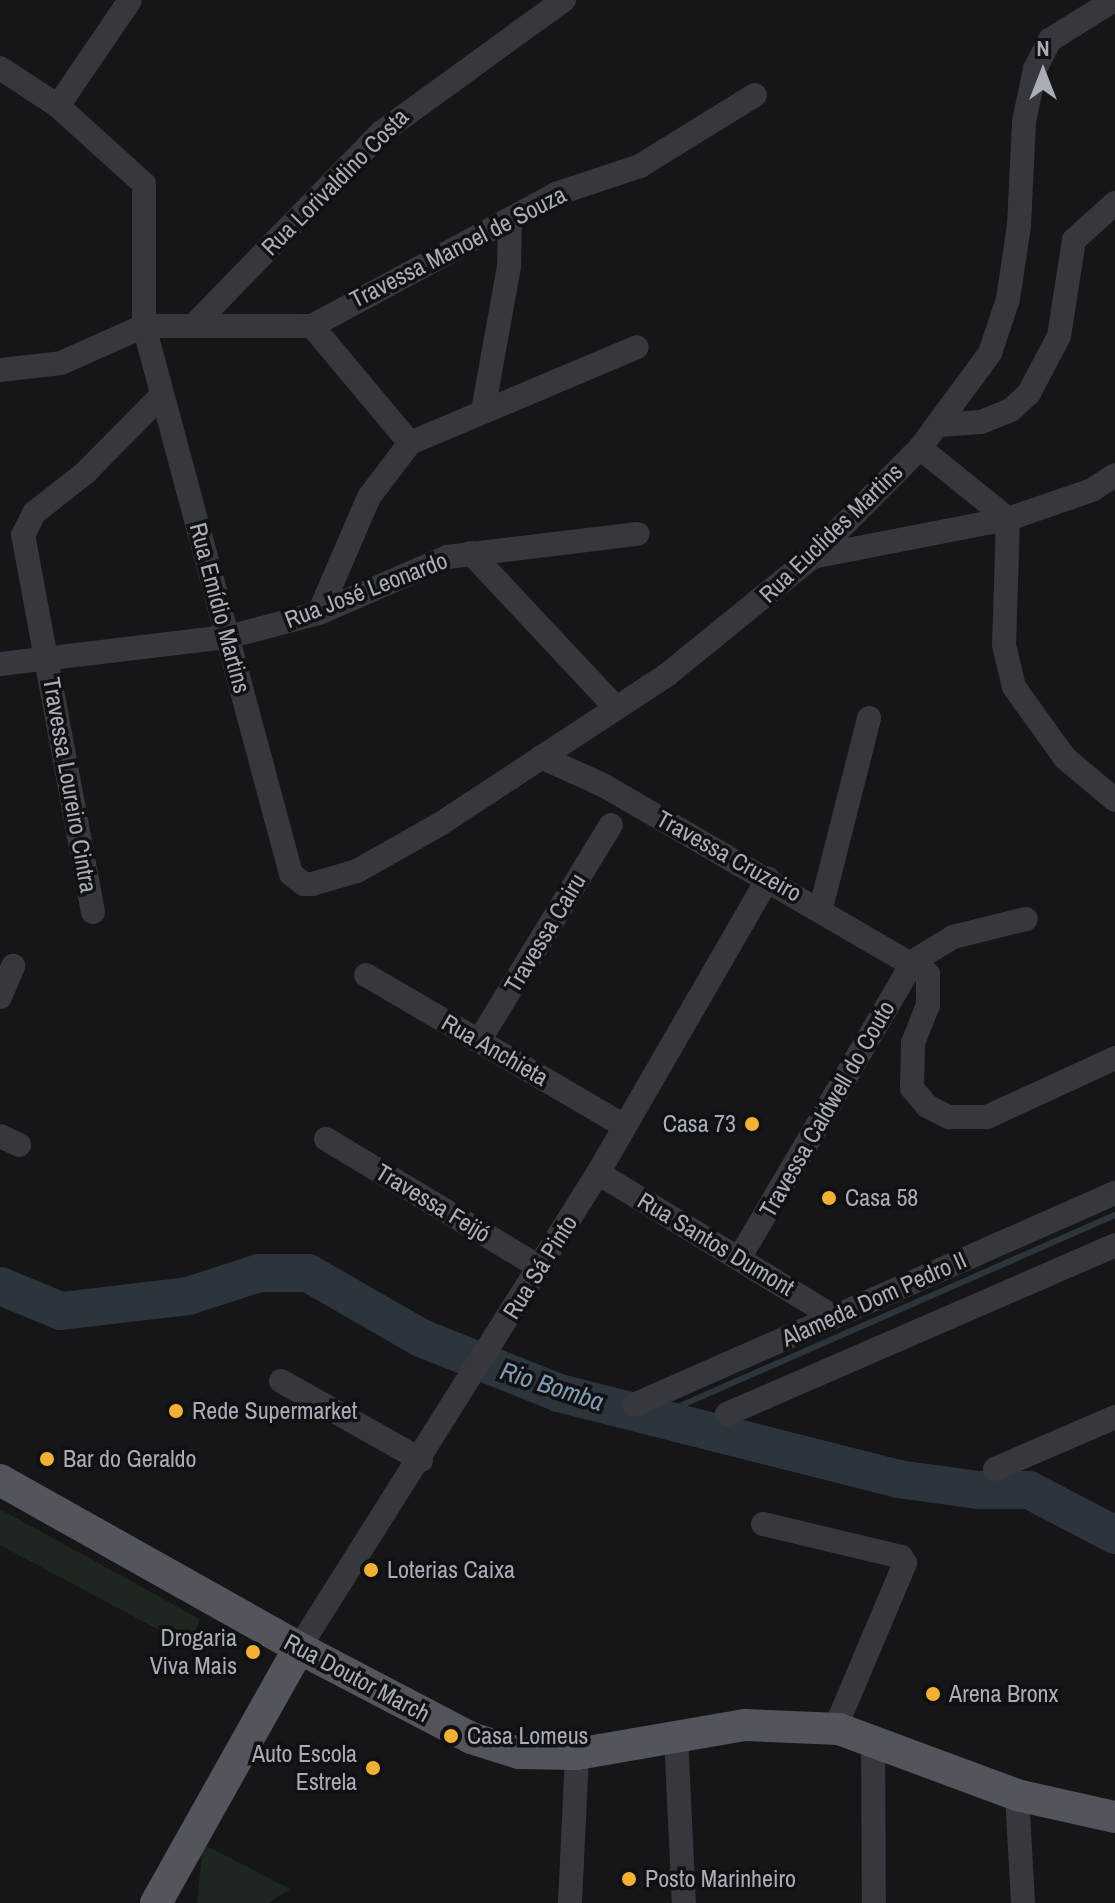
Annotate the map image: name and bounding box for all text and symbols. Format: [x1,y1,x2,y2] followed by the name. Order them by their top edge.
[1003,32,1083,112] north arrow
[1036,33,1050,63] text: N
[256,103,414,261] street label: Rua Lorivaldino Costa
[345,180,571,314] street label: Travessa Manoel de Souza
[753,457,909,609] street label: Rua Euclides Martins
[183,520,257,696] street label: Rua Emídio Martins
[281,546,451,634] street label: Rua José Leonardo
[37,675,103,895] street label: Travessa Loureiro Cintra
[652,804,806,908] street label: Travessa Cruzeiro
[498,868,592,998] street label: Travessa Cairu
[753,996,901,1222] street label: Travessa Caldwell do Couto
[436,1008,554,1092] street label: Rua Anchieta
[663,1110,736,1138] place label: Casa 73
[743,1115,761,1133] marker: Casa 73
[371,1158,495,1248] street label: Travessa Feijó
[845,1184,918,1212] place label: Casa 58
[633,1186,799,1302] street label: Rua Santos Dumont
[820,1189,838,1207] marker: Casa 58
[497,1210,583,1324] street label: Rua Sá Pinto
[777,1245,971,1353] street label: Alameda Dom Pedro II
[496,1355,608,1417] water label: Rio Bomba
[192,1397,357,1425] place label: Rede Supermarket
[167,1402,185,1420] marker: Rede Supermarket
[63,1445,196,1473] place label: Bar do Geraldo
[38,1450,56,1468] marker: Bar do Geraldo
[387,1556,515,1584] place label: Loterias Caixa
[362,1561,380,1579] marker: Loterias Caixa
[150,1624,237,1680] place label: Drogaria Viva Mais
[279,1628,435,1728] street label: Rua Doutor March
[244,1643,262,1661] marker: Drogaria Viva Mais
[949,1680,1058,1708] place label: Arena Bronx
[924,1685,942,1703] marker: Arena Bronx
[467,1722,588,1750] place label: Casa Lomeus
[442,1727,460,1745] marker: Casa Lomeus
[252,1740,357,1796] place label: Auto Escola Estrela
[364,1759,382,1777] marker: Auto Escola Estrela
[645,1865,796,1893] place label: Posto Marinheiro
[620,1870,638,1888] marker: Posto Marinheiro

